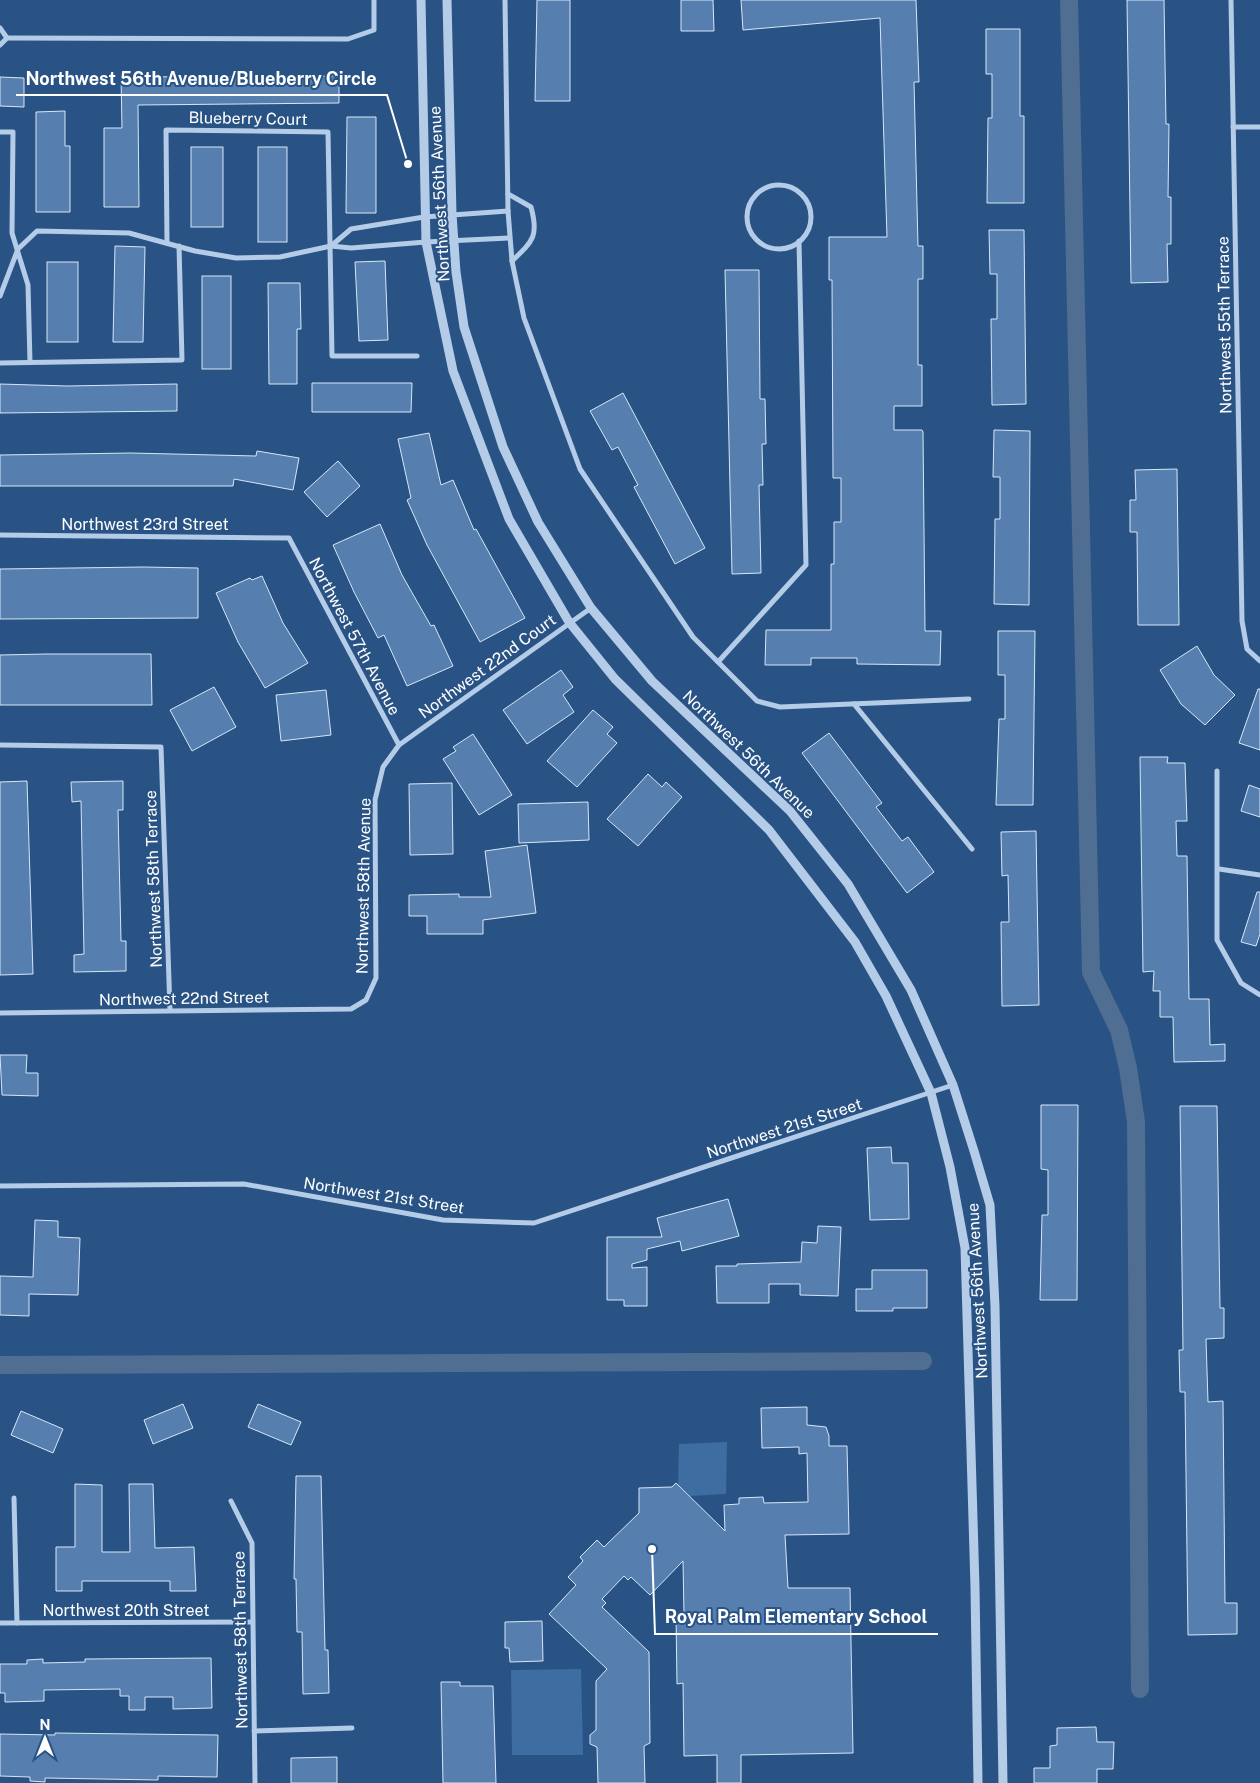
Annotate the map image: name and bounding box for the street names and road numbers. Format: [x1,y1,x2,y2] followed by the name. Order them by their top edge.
[425,106,454,282] street label: Northwest 56th Avenue
[188,108,308,129] street label: Blueberry Court
[1213,236,1236,414] street label: Northwest 55th Terrace
[61,515,229,534] street label: Northwest 23rd Street
[305,554,404,718] street label: Northwest 57th Avenue
[415,610,560,723] street label: Northwest 22nd Court
[679,686,819,822] street label: Northwest 56th Avenue
[141,790,166,968] street label: Northwest 58th Terrace
[352,798,375,974] street label: Northwest 58th Avenue
[99,988,269,1009] street label: Northwest 22nd Street
[704,1094,864,1163] street label: Northwest 21st Street
[302,1173,466,1218] street label: Northwest 21st Street
[963,1203,992,1379] street label: Northwest 56th Avenue
[229,1551,252,1729] street label: Northwest 58th Terrace
[43,1601,209,1620] street label: Northwest 20th Street

